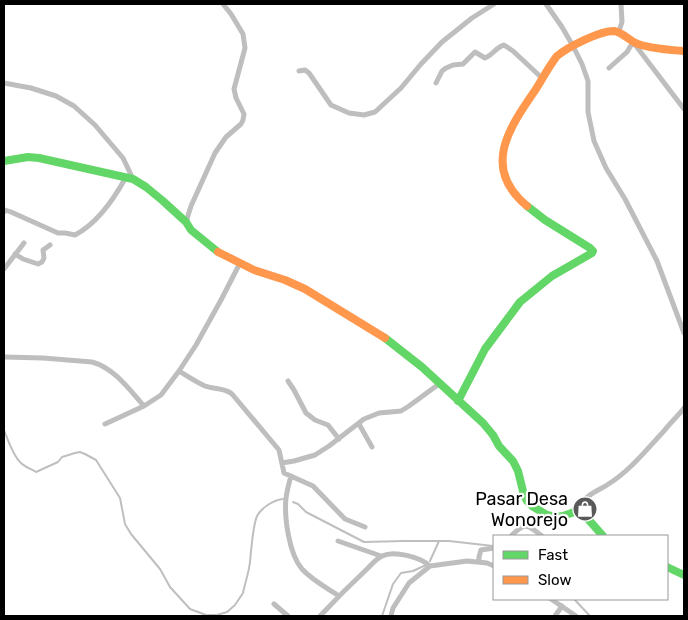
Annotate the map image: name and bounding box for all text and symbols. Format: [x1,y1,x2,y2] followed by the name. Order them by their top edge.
[475,488,568,531] place label: Pasar Desa Wonorejo
[572,496,598,522] shop icon: Pasar Desa Wonorejo
[493,535,668,600] legend
[538,546,568,564] text: Fast
[538,571,571,589] text: Slow

